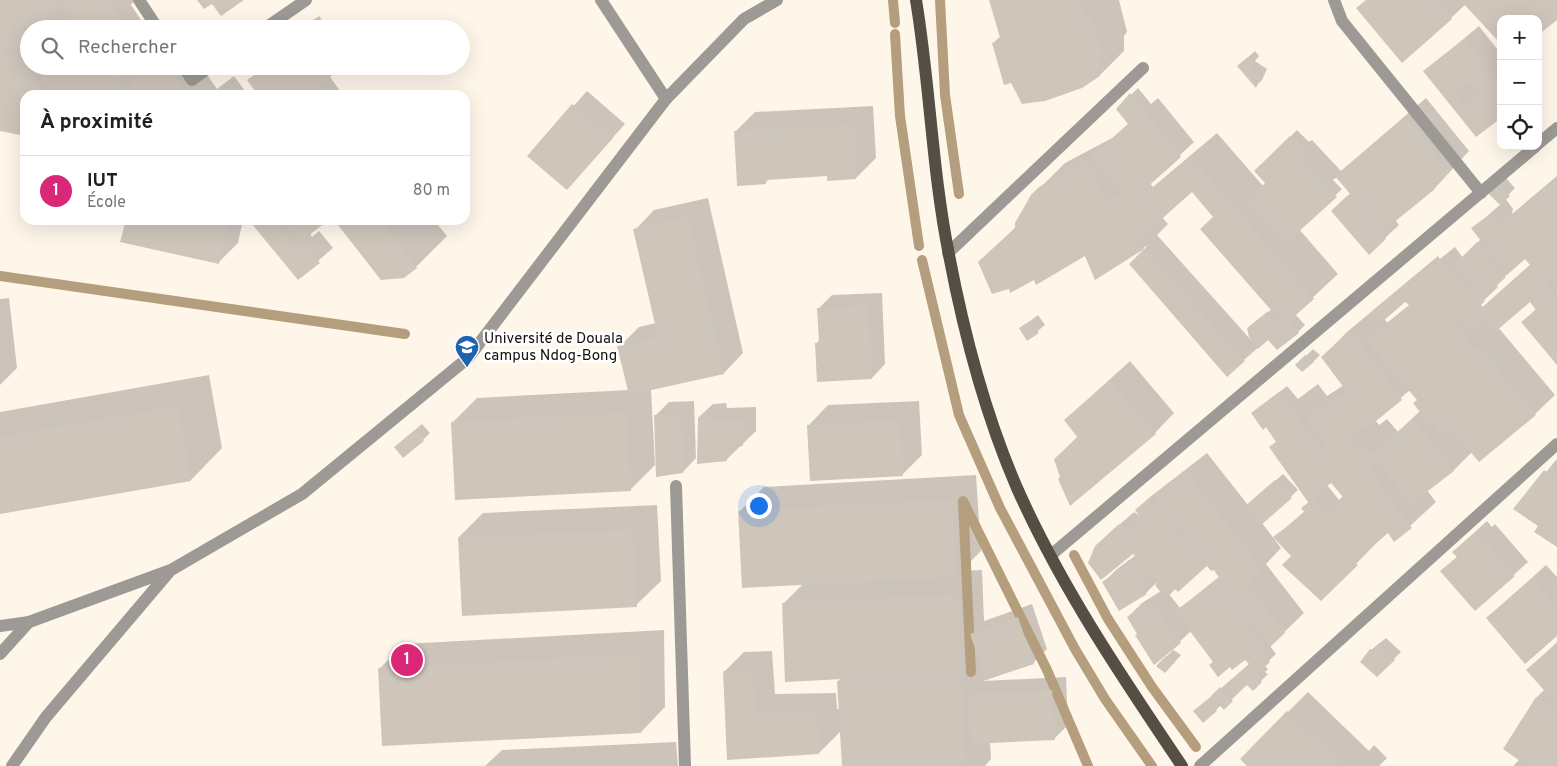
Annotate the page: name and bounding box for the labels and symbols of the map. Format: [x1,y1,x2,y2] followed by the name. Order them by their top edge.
[484,330,623,366] place label: Université de Douala campus Ndog-Bong
[454,334,480,368] school or university icon: Université de Douala campus Ndog-Bong
[746,493,772,519] your location
[391,641,423,679] pin: 1

